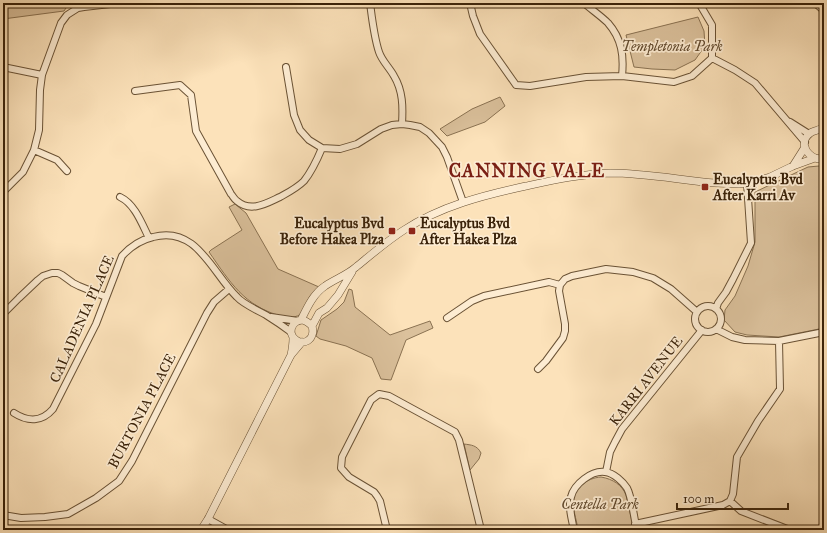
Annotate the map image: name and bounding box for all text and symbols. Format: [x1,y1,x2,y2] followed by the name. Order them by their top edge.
[622,38,723,56] park label: Templetonia Park
[449,160,605,182] district label: CANNING VALE
[712,171,804,204] place label: Eucalyptus Bvd After Karri Av
[700,182,710,192] marker: Eucalyptus Bvd After Karri Av
[280,215,385,248] place label: Eucalyptus Bvd Before Hakea Plza
[419,215,518,248] place label: Eucalyptus Bvd After Hakea Plza
[387,226,397,236] marker: Eucalyptus Bvd Before Hakea Plza
[407,226,417,236] marker: Eucalyptus Bvd After Hakea Plza
[46,253,118,385] street label: CALADENIA PLACE
[606,333,686,429] street label: KARRI AVENUE
[105,351,179,471] street label: BURTONIA PLACE
[677,485,788,511] scale bar
[683,492,714,506] text: 100 m
[561,496,640,513] park label: Centella Park

